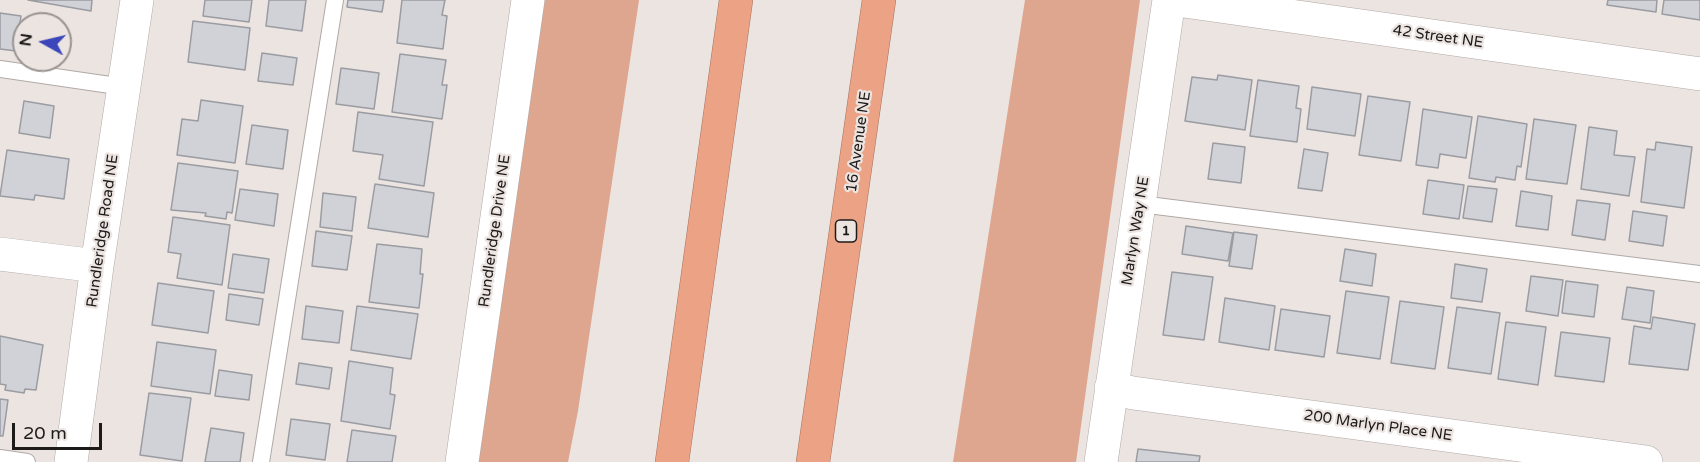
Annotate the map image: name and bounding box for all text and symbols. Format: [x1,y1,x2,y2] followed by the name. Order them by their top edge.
[12,12,72,72] north arrow
[1392,22,1484,52] street label: 42 Street NE
[15,32,37,48] text: N
[843,90,875,194] street label: 16 Avenue NE
[83,153,123,309] street label: Rundleridge Road NE
[475,154,515,308] street label: Rundleridge Drive NE
[1119,175,1153,287] street label: Marlyn Way NE
[836,220,856,242] road number: 1
[1303,407,1453,445] street label: 200 Marlyn Place NE
[15,411,105,449] scale bar
[23,422,67,444] text: 20 m

